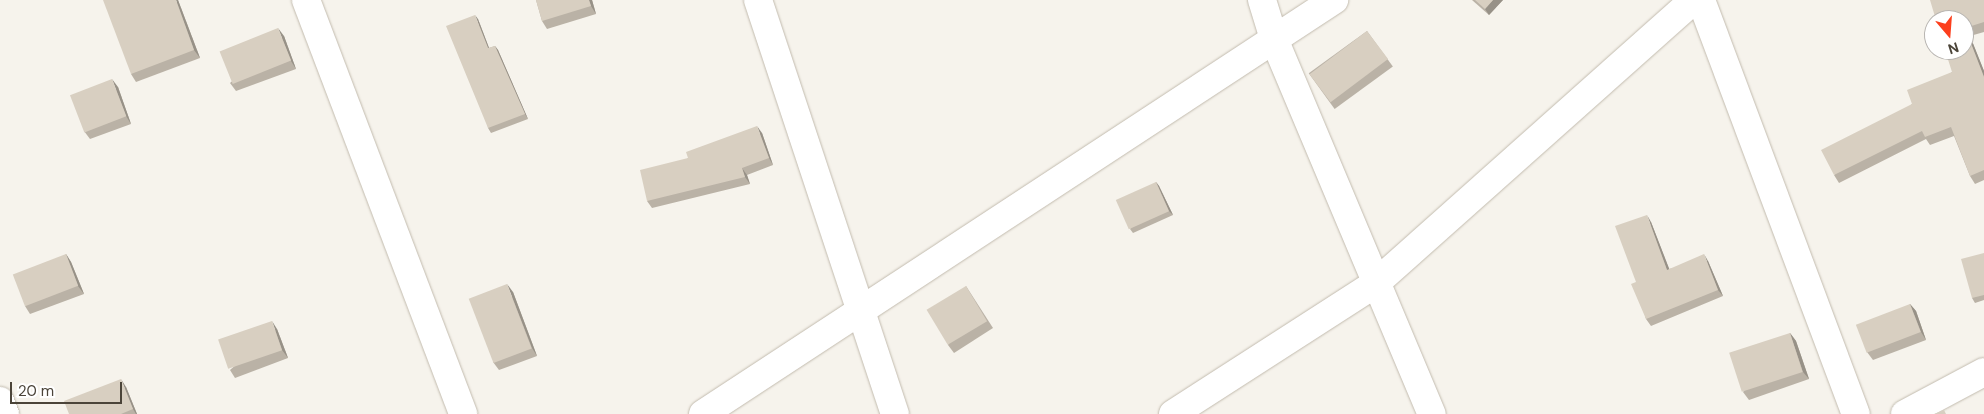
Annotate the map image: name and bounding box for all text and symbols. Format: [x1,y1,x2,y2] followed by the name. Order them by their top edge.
[1924,10,1974,60] north arrow
[1946,38,1961,58] text: N
[12,372,125,404] scale bar
[18,381,54,401] text: 20 m

